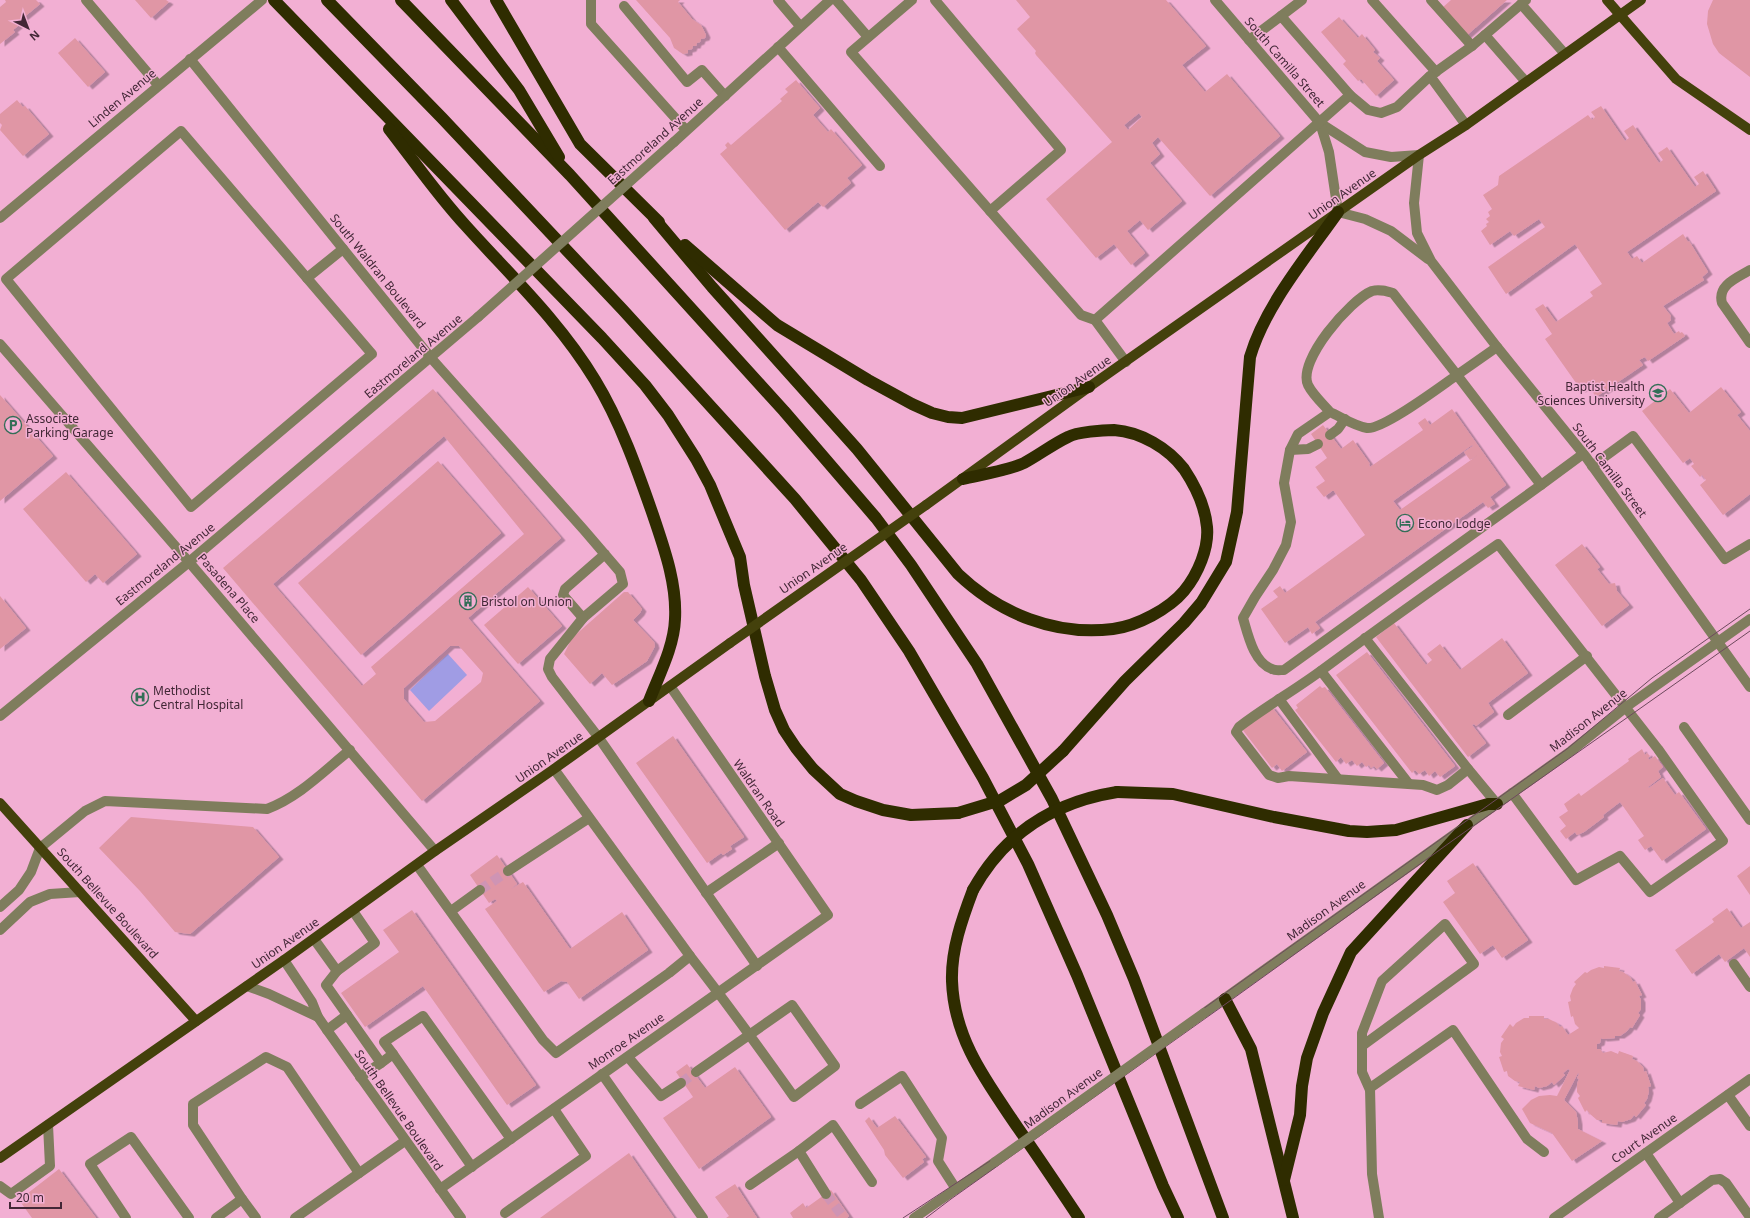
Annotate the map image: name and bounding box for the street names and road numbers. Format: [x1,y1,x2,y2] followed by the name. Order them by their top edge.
[1241,13,1329,111] street label: South Camilla Street
[85,64,160,131] street label: Linden Avenue
[603,93,707,189] street label: Eastmoreland Avenue
[1305,164,1380,224] street label: Union Avenue
[326,210,430,332] street label: South Waldran Boulevard
[360,310,466,402] street label: Eastmoreland Avenue
[1040,351,1115,411] street label: Union Avenue
[1569,419,1652,521] street label: South Camilla Street
[112,518,218,609] street label: Eastmoreland Avenue
[776,538,851,598] street label: Union Avenue
[194,549,264,627] street label: Pasadena Place
[1546,684,1630,756] street label: Madison Avenue
[512,727,587,787] street label: Union Avenue
[729,756,789,830] street label: Waldran Road
[54,844,162,962] street label: South Bellevue Boulevard
[1283,875,1369,944] street label: Madison Avenue
[248,913,323,973] street label: Union Avenue
[584,1008,668,1074] street label: Monroe Avenue
[351,1046,447,1174] street label: South Bellevue Boulevard
[1020,1063,1106,1132] street label: Madison Avenue
[1608,1109,1681,1167] street label: Court Avenue

